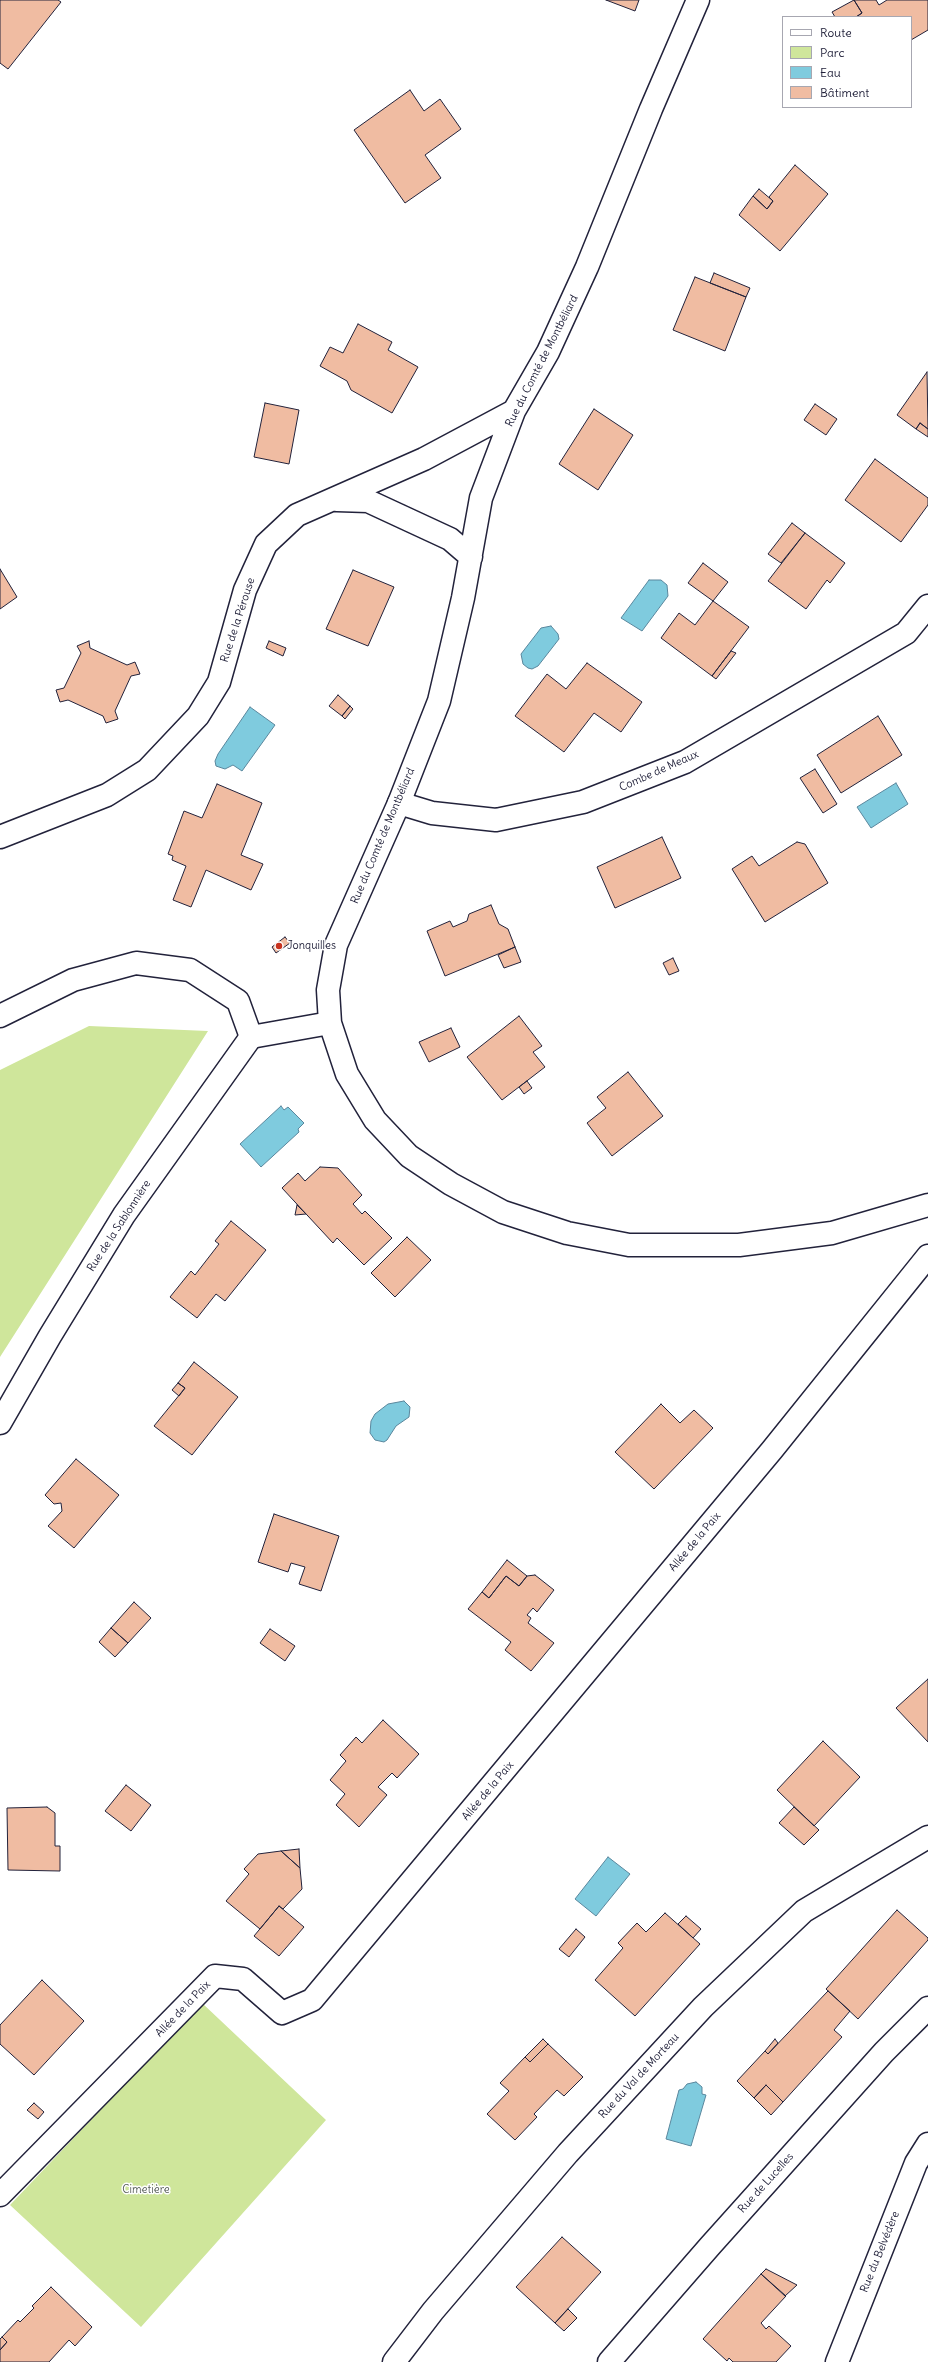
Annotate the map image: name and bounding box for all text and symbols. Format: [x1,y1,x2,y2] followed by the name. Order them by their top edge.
[782,16,912,108] legend
[820,25,852,40] text: Route
[820,45,845,60] text: Parc
[820,65,841,80] text: Eau
[820,85,869,100] text: Bâtiment
[503,293,581,429] street label: Rue du Comté de Montbéliard
[218,576,258,664] street label: Rue de la Pérouse
[617,748,701,794] street label: Combe de Meaux
[348,766,418,906] street label: Rue du Comté de Montbéliard
[287,939,336,953] place label: Jonquilles
[274,941,284,951] marker: Jonquilles
[84,1178,154,1274] street label: Rue de la Sablonnière
[666,1510,724,1574] street label: Allée de la Paix
[459,1759,517,1823] street label: Allée de la Paix
[153,1978,213,2040] street label: Allée de la Paix
[596,2031,682,2121] street label: Rue du Val de Morteau
[736,2150,796,2216] street label: Rue de Lucelles
[122,2183,170,2197] park label: Cimetière
[858,2209,902,2295] street label: Rue du Belvédère

